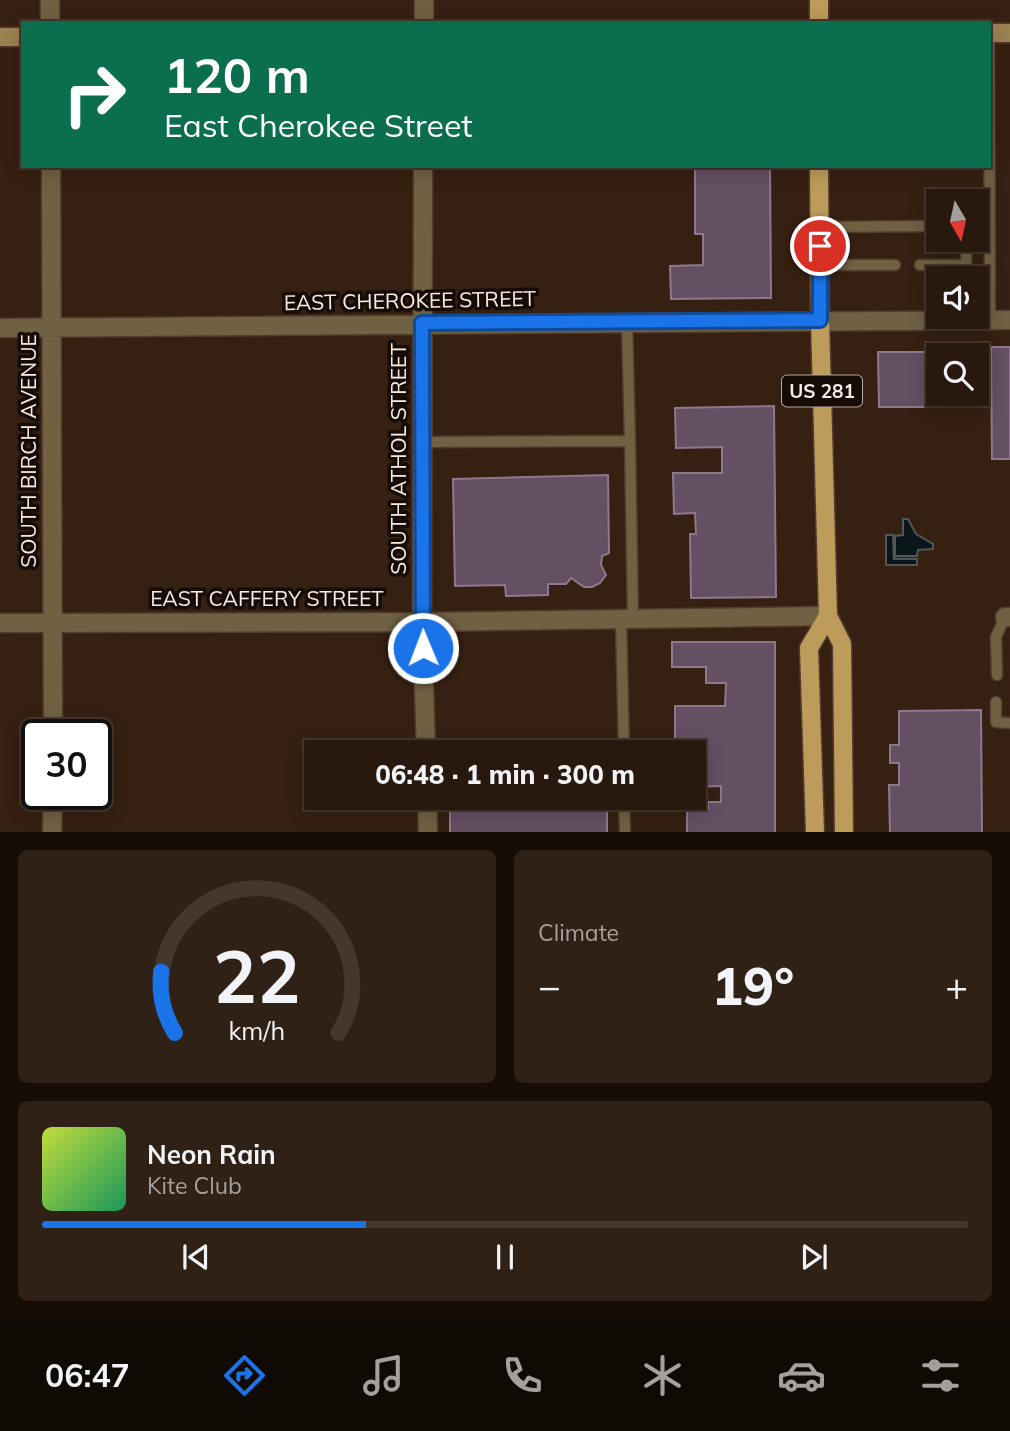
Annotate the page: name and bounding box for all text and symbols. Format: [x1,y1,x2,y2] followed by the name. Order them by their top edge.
[164,44,310,105] text: 120 m
[49,49,140,140] icon: right
[164,105,473,145] text: East Cherokee Street
[926,189,989,252] north arrow
[926,189,989,406] map controls
[790,216,850,276] pin
[801,227,839,265] icon: arrive
[926,266,989,329] button: sound
[284,285,537,315] street label: EAST CHEROKEE STREET
[15,334,41,568] street label: SOUTH BIRCH AVENUE
[385,343,411,575] street label: SOUTH ATHOL STREET
[926,343,989,406] button: search
[782,376,862,406] road number: US 281
[150,585,384,611] street label: EAST CAFFERY STREET
[386,611,460,685] position arrow
[21,719,112,810] speed limit sign: 30
[375,758,635,791] text: 06:48 · 1 min · 300 m
[538,918,619,947] text: Climate
[213,930,301,1021] text: 22
[712,953,794,1018] text: 19°
[538,962,561,1010] text: −
[945,962,968,1010] text: +
[229,1014,285,1045] text: km/h
[147,1138,276,1171] text: Neon Rain
[147,1171,242,1200] text: Kite Club
[177,1238,215,1276] icon: previous
[486,1238,524,1276] icon: pause
[795,1238,833,1276] icon: next
[220,1351,269,1400] icon: directions
[359,1351,408,1400] icon: music
[498,1351,547,1400] icon: phone
[638,1351,687,1400] icon: climate
[777,1351,826,1400] icon: car
[916,1351,965,1400] icon: filters
[45,1355,130,1395] text: 06:47

